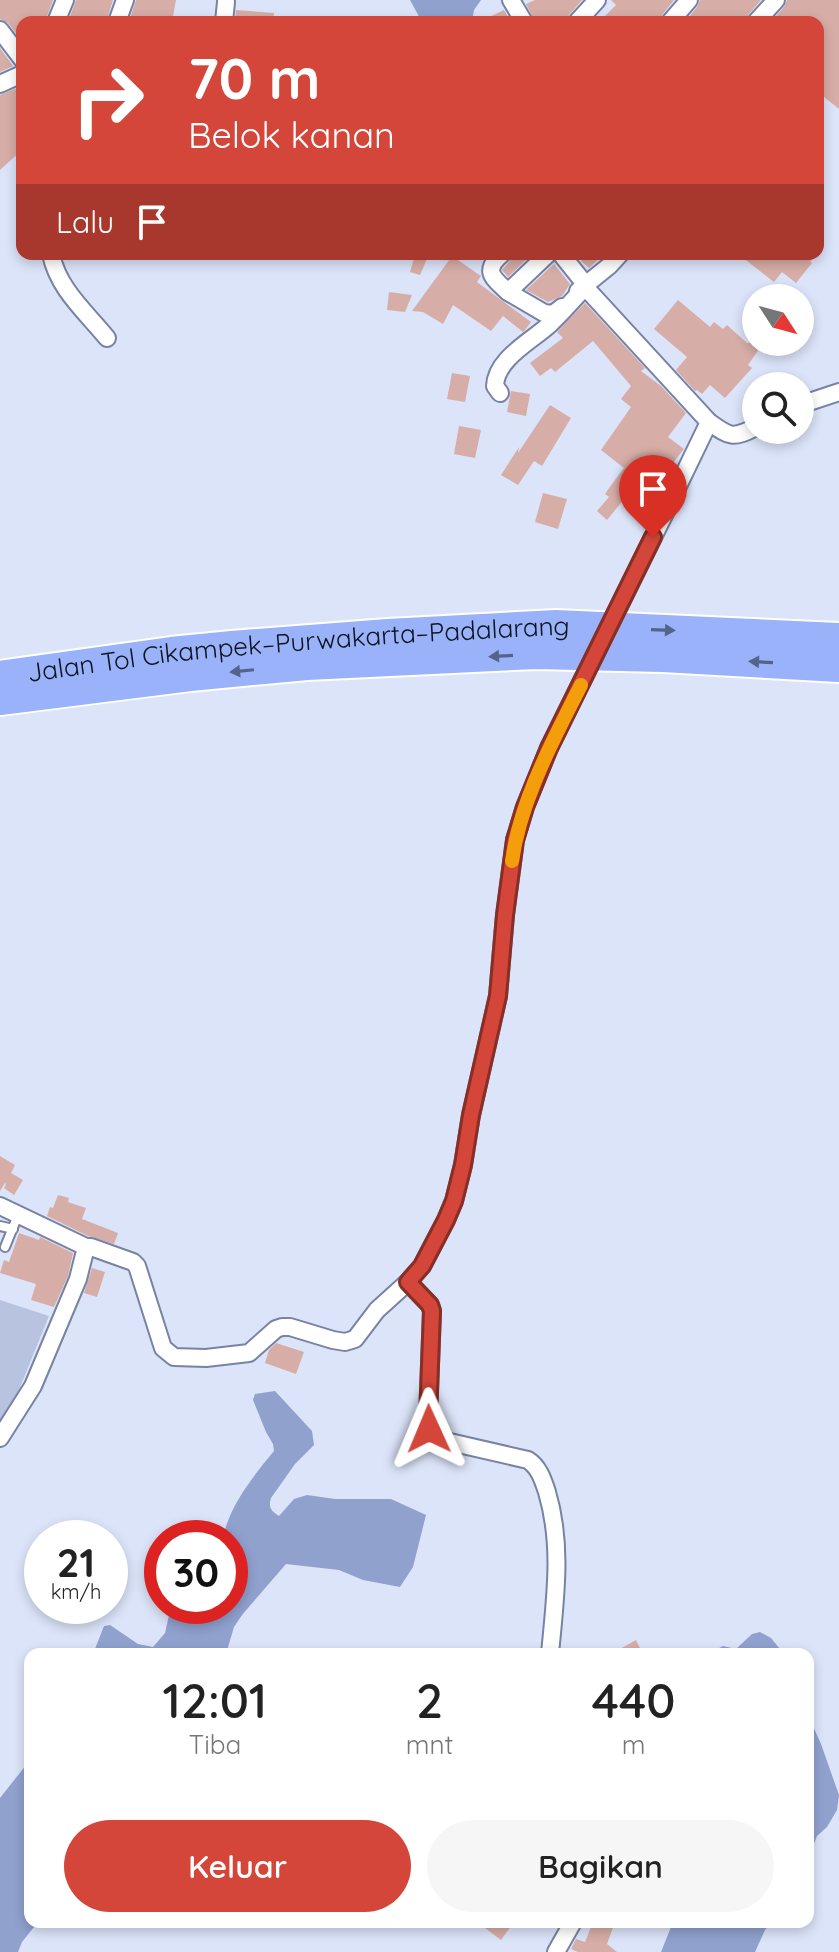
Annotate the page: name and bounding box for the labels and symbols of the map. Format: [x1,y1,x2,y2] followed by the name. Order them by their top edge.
[742,284,814,356] north arrow
[619,455,687,537] pin
[25,608,571,689] street label: Jalan Tol Cikampek–Purwakarta–Padalarang
[651,623,676,636] one-way arrow
[488,649,513,662] one-way arrow
[748,655,773,668] one-way arrow
[229,665,254,678] one-way arrow
[387,1387,471,1471] position arrow
[144,1520,248,1624] speed limit sign: 30

